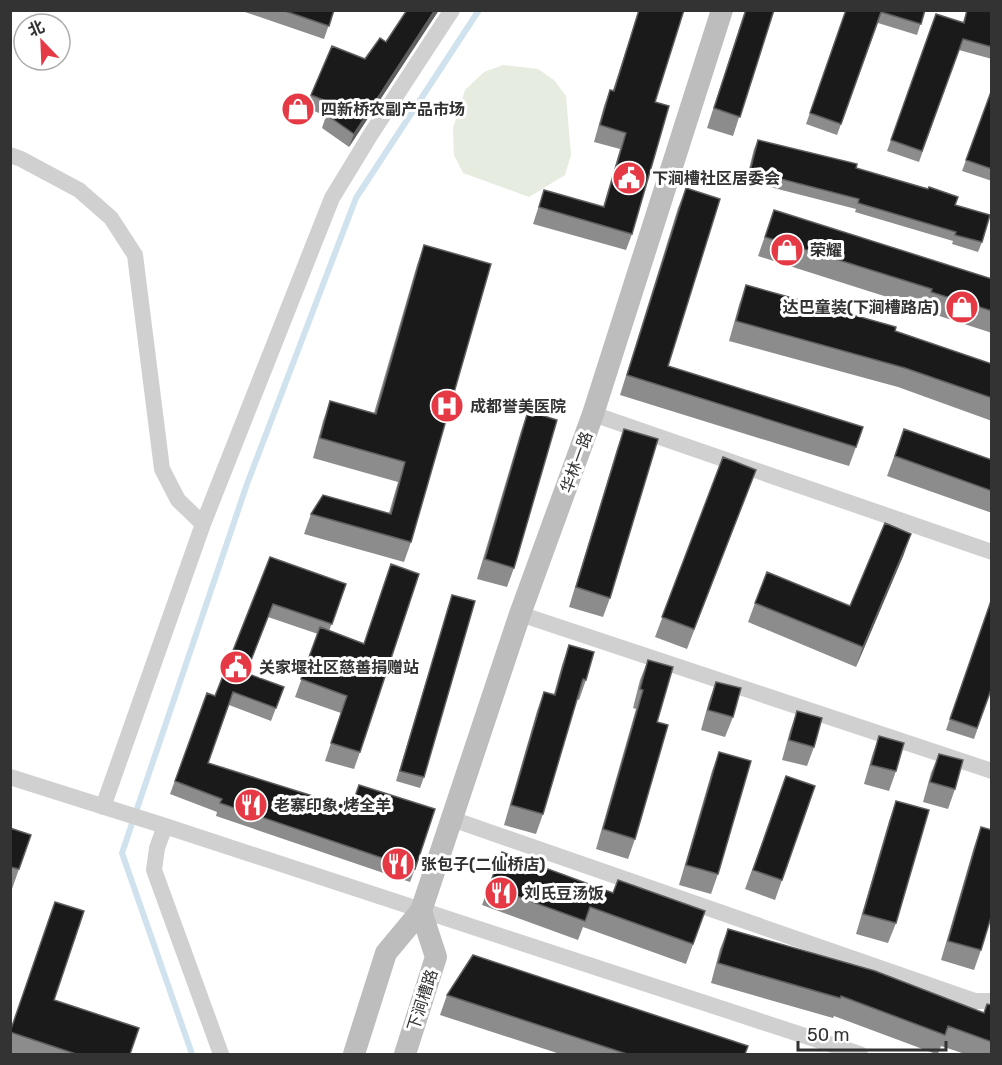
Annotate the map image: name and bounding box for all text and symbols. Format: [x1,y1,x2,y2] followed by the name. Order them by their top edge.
[12,12,72,72] north arrow
[25,17,47,41] text: 北
[280,91,316,127] shop icon: 四新桥农副产品市场
[321,100,465,119] place label: 四新桥农副产品市场
[611,160,647,196] public building icon: 下涧槽社区居委会
[652,169,780,188] place label: 下涧槽社区居委会
[769,232,805,268] shop icon: 荣耀
[810,241,842,260] place label: 荣耀
[944,289,980,325] shop icon: 达巴童装(下涧槽路店)
[783,298,939,317] place label: 达巴童装(下涧槽路店)
[429,388,465,424] hospital icon: 成都誉美医院
[470,397,566,416] place label: 成都誉美医院
[557,429,596,495] street label: 华林一路
[218,649,254,685] public building icon: 关家堰社区慈善捐赠站
[259,658,419,677] place label: 关家堰社区慈善捐赠站
[233,787,269,823] restaurant icon: 老寨印象·烤全羊
[274,796,391,815] place label: 老寨印象·烤全羊
[380,846,416,882] restaurant icon: 张包子(二仙桥店)
[421,855,545,874] place label: 张包子(二仙桥店)
[483,875,519,911] restaurant icon: 刘氏豆汤饭
[524,884,604,903] place label: 刘氏豆汤饭
[404,967,441,1034] street label: 下涧槽路
[798,1014,946,1052] scale bar
[807,1024,850,1046] text: 50 m

